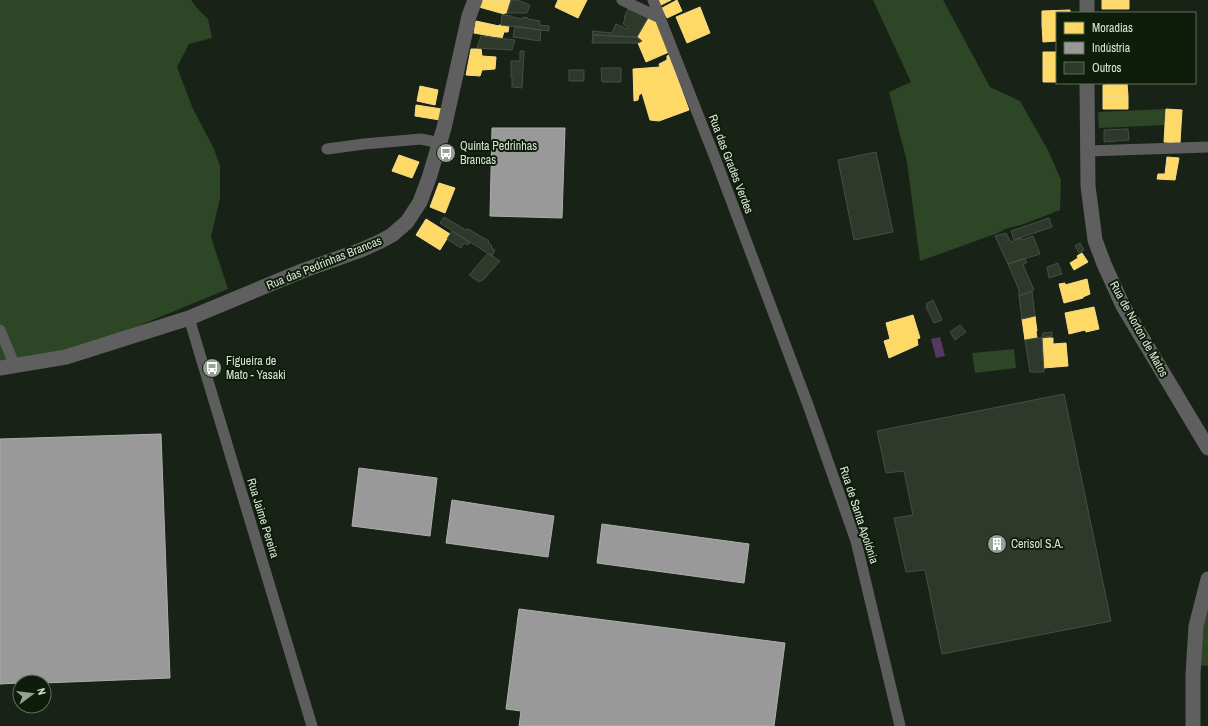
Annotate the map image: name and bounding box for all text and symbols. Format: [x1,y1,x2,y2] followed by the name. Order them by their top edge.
[1056,12,1196,84] legend
[1092,20,1133,36] text: Moradias
[1092,40,1131,56] text: Indústria
[1092,60,1122,76] text: Outros
[705,112,757,216] street label: Rua das Grades Verdes
[460,138,537,168] place label: Quinta Pedrinhas Brancas
[435,142,457,164] bus stop icon: Quinta Pedrinhas Brancas
[264,233,384,293] street label: Rua das Pedrinhas Brancas
[1106,278,1172,380] street label: Rua de Norton de Matos
[226,353,286,383] place label: Figueira de Mato - Yasaki
[201,357,223,379] bus stop icon: Figueira de Mato - Yasaki
[836,464,882,566] street label: Rua de Santa Apolónia
[243,476,283,560] street label: Rua Jaime Pereira
[986,533,1008,555] building icon: Cerisol S.A.
[1011,536,1064,552] place label: Cerisol S.A.
[12,674,52,714] north arrow
[34,686,49,696] text: N

